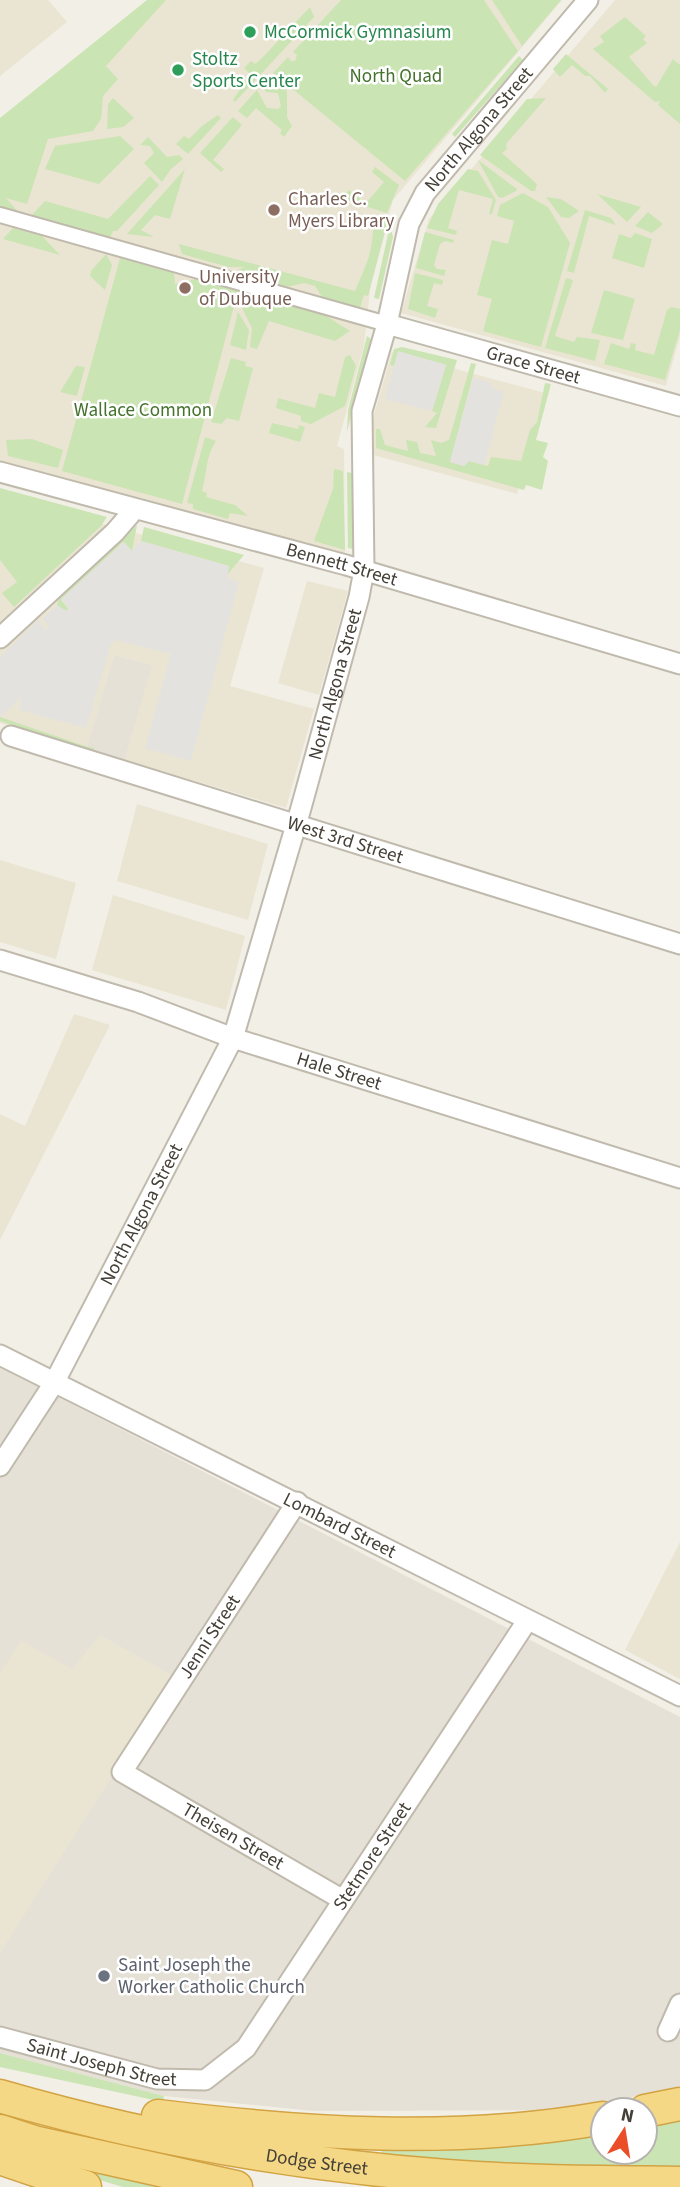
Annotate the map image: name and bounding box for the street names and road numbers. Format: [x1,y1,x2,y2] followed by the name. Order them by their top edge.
[418,61,540,198] street label: North Algona Street
[483,339,584,391] street label: Grace Street
[283,536,401,593] street label: Bennett Street
[301,605,369,763] street label: North Algona Street
[284,809,407,871] street label: West 3rd Street
[293,1045,386,1097] street label: Hale Street
[94,1138,190,1290] street label: North Algona Street
[279,1486,401,1565] street label: Lombard Street
[173,1589,248,1684] street label: Jenni Street
[177,1796,290,1877] street label: Theisen Street
[327,1796,418,1916] street label: Stetmore Street
[23,2031,177,2093] street label: Saint Joseph Street
[264,2142,370,2182] street label: Dodge Street

